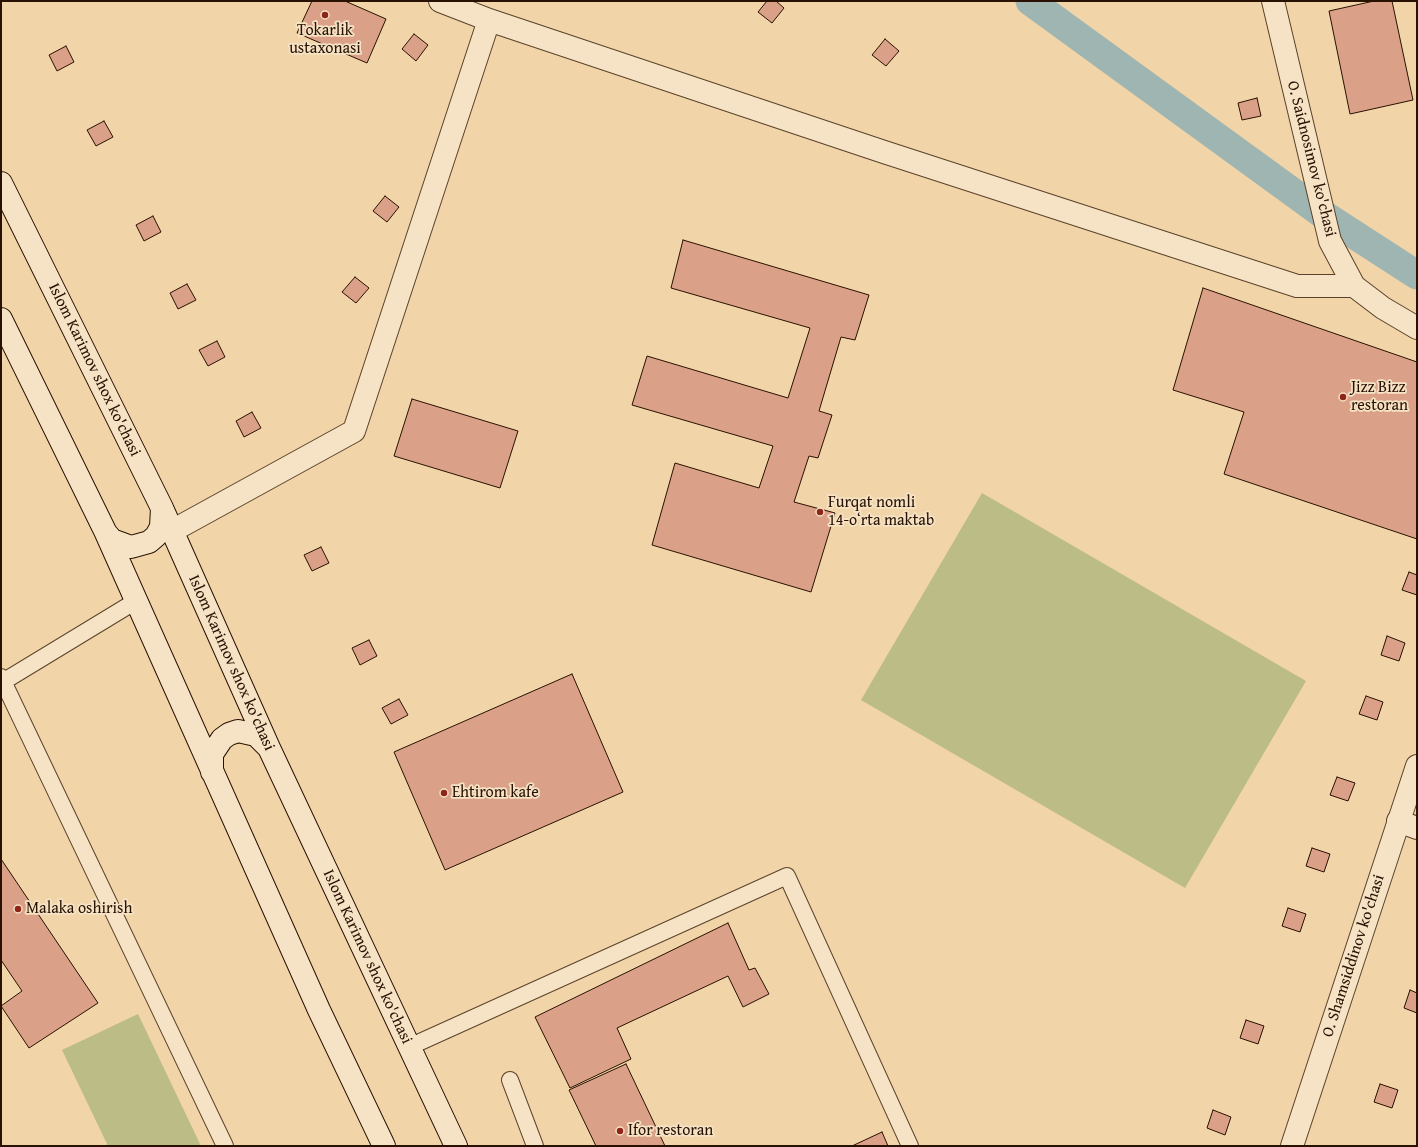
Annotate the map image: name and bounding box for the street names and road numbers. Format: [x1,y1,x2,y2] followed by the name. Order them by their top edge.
[1282,79,1340,239] street label: O. Saidnosimov ko'chasi
[44,280,144,460] street label: Islom Karimov shox ko'chasi
[184,572,278,754] street label: Islom Karimov shox ko'chasi
[318,867,416,1047] street label: Islom Karimov shox ko'chasi
[1319,872,1389,1040] street label: O. Shamsiddinov ko'chasi

